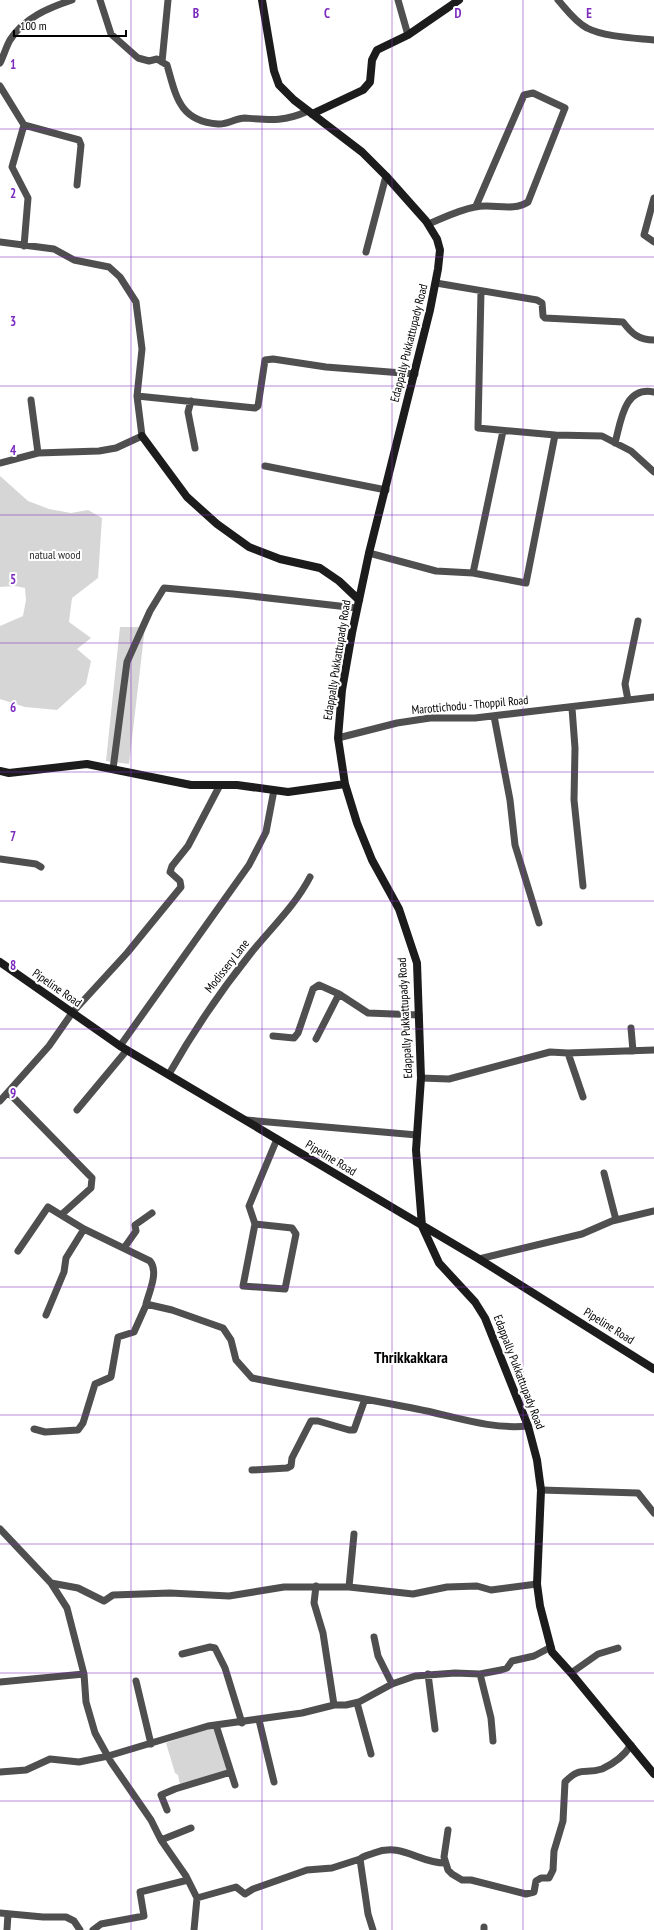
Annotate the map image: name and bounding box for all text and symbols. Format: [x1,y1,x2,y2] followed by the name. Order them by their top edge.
[193,5,199,22] text: B
[324,5,330,22] text: C
[455,5,462,22] text: D
[586,5,592,22] text: E
[14,12,126,38] scale bar
[20,18,47,33] text: 100 m
[10,56,16,73] text: 1
[10,185,16,202] text: 2
[387,282,430,404] street label: Edappally Pukkattupady Road
[10,313,16,330] text: 3
[10,442,17,459] text: 4
[29,547,81,562] park label: natual wood
[10,571,16,588] text: 5
[320,599,353,721] street label: Edappally Pukkattupady Road
[411,692,529,717] street label: Marottichodu - Thoppil Road
[10,699,16,716] text: 6
[10,828,16,845] text: 7
[201,936,252,995] street label: Modissery Lane
[10,957,16,974] text: 8
[394,957,415,1079] street label: Edappally Pukkattupady Road
[30,965,85,1010] street label: Pipeline Road
[10,1085,16,1102] text: 9
[303,1137,359,1179] street label: Pipeline Road
[581,1304,637,1347] street label: Pipeline Road
[491,1313,548,1431] street label: Edappally Pukkattupady Road
[374,1347,448,1367] district label: Thrikkakkara

